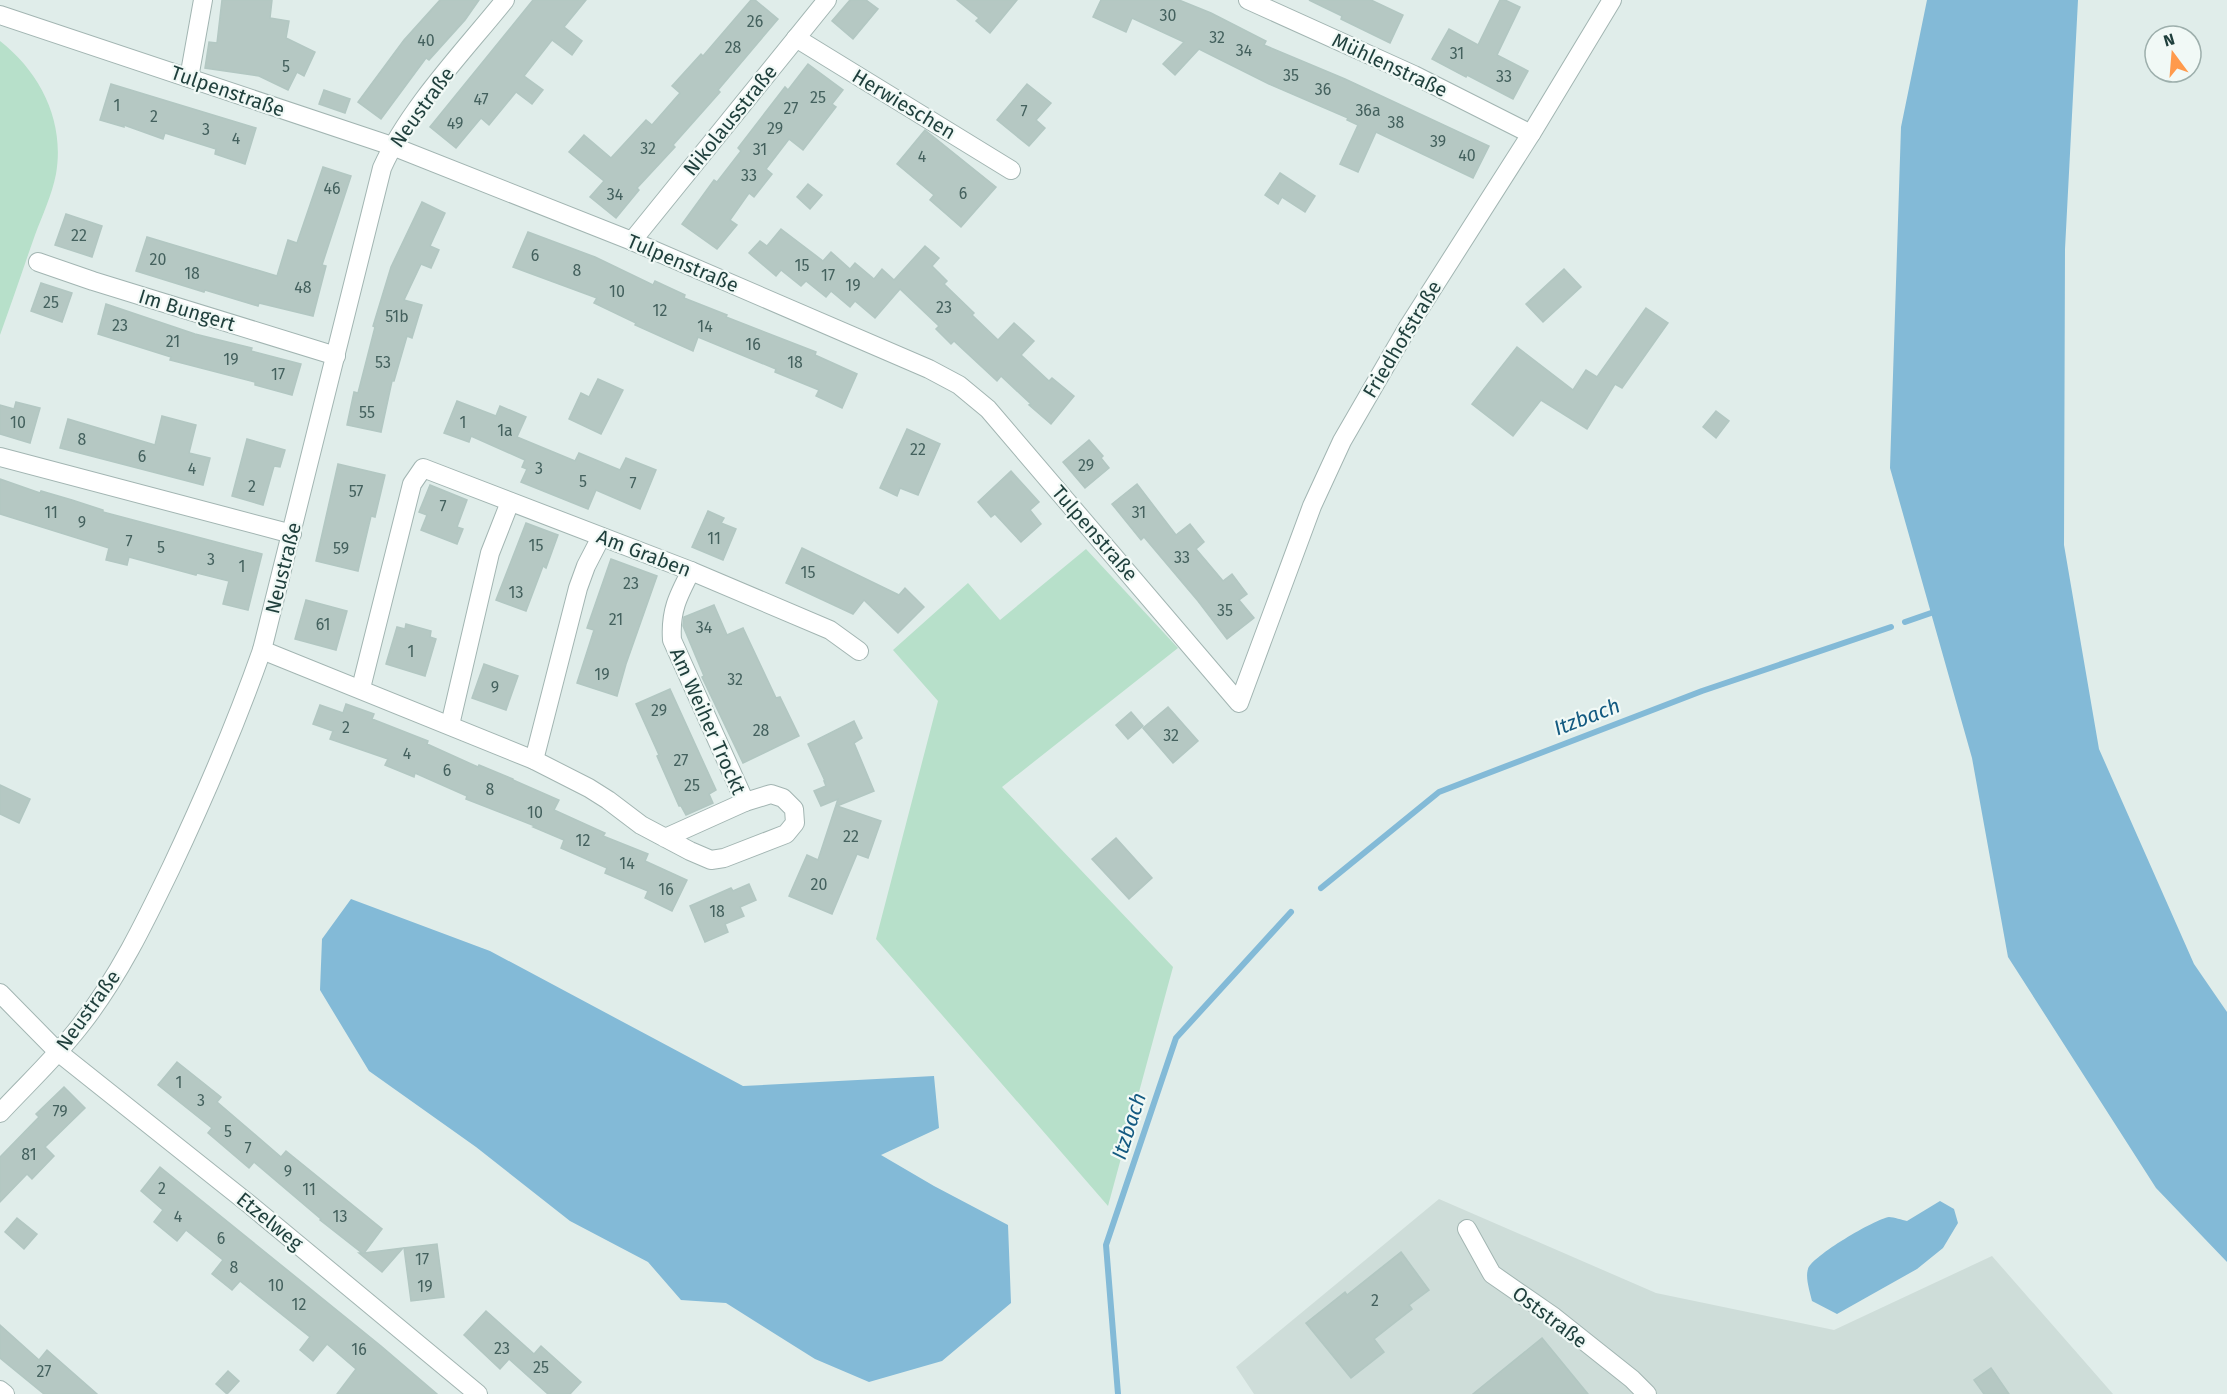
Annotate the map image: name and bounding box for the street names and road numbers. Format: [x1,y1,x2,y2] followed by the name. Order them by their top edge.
[1328,28,1452,102] street label: Mühlenstraße
[168,60,288,122] street label: Tulpenstraße
[678,60,782,180] street label: Nikolausstraße
[385,62,459,152] street label: Neustraße
[848,64,960,144] street label: Herwieschen
[624,229,742,297] street label: Tulpenstraße
[1358,276,1446,402] street label: Friedhofstraße
[136,284,239,336] street label: Im Bungert
[1047,480,1143,586] street label: Tulpenstraße
[260,520,306,616] street label: Neustraße
[594,524,694,582] street label: Am Graben
[665,644,751,799] street label: Am Weiher Trockt
[51,965,125,1055] street label: Neustraße
[232,1187,309,1255] street label: Etzelweg
[1508,1281,1592,1353] street label: Oststraße

